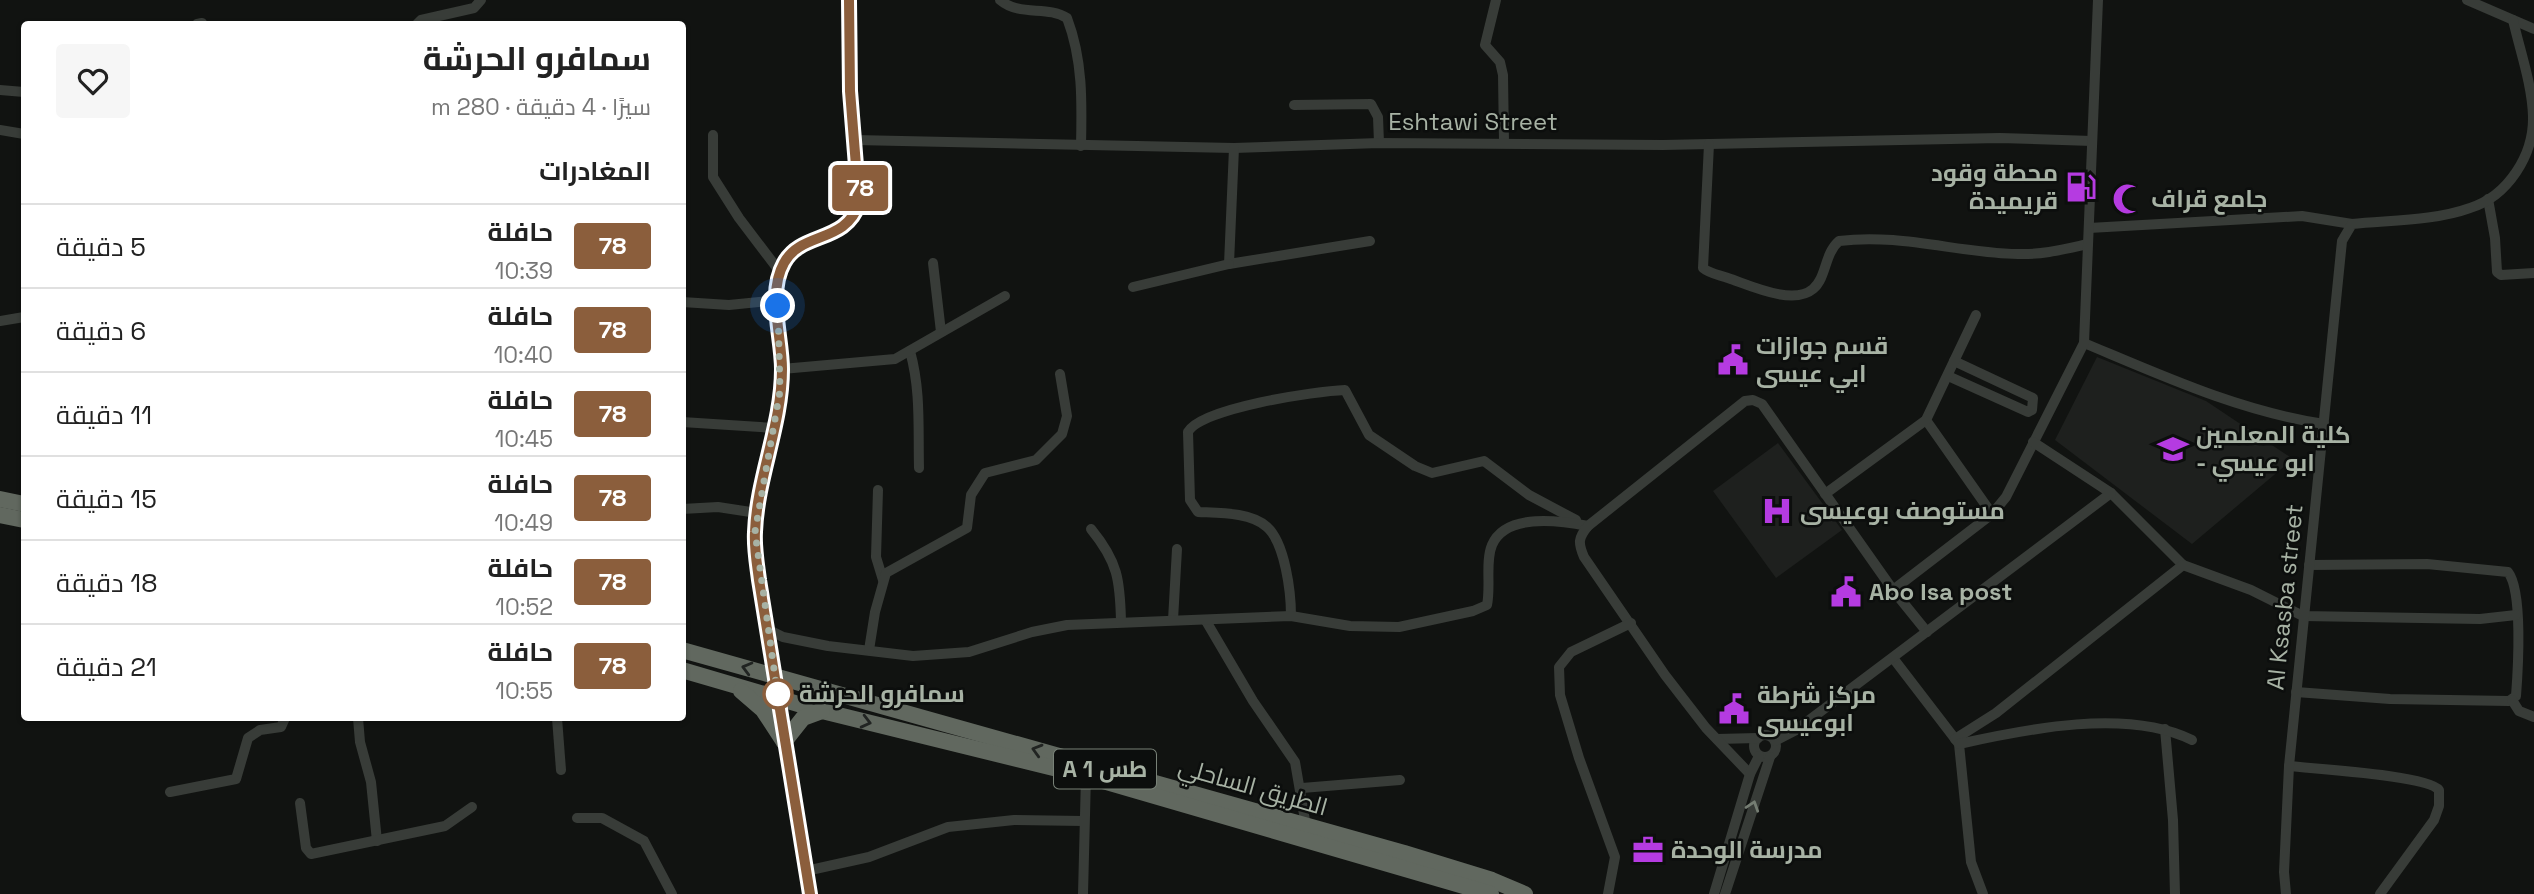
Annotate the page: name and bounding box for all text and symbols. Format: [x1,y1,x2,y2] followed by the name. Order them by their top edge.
[423,38,651,80] text: سمافرو الحرشة
[56,44,130,118] button: heart
[431,92,651,122] text: سيرًا · 4 دقيقة · 280 m
[1388,106,1558,137] street label: Eshtawi Street
[539,154,651,188] text: المغادرات
[1931,157,2058,216] place label: محطة وقود قريميدة
[828,165,892,211] line badge: 78
[2064,170,2098,204] fuel station icon: محطة وقود قريميدة
[846,172,874,203] text: 78
[2111,182,2145,216] mosque icon: جامع قراف
[2151,183,2267,215] place label: جامع قراف
[488,215,553,249] text: حافلة
[56,230,146,264] text: 5 دقيقة
[599,230,626,261] text: 78
[495,256,553,286] text: 10:39
[760,288,795,323] your location
[488,299,553,333] text: حافلة
[56,314,146,348] text: 6 دقيقة
[599,314,626,345] text: 78
[1756,330,1888,393] place label: قسم جوازات ابي عيسى
[494,340,553,370] text: 10:40
[1716,343,1750,377] public building icon: قسم جوازات ابي عيسى
[488,383,553,417] text: حافلة
[56,398,152,432] text: 11 دقيقة
[599,398,626,429] text: 78
[2196,419,2351,482] place label: كلية المعلمين - ابو عيسي
[495,424,553,454] text: 10:45
[2156,432,2190,466] school or university icon: كلية المعلمين - ابو عيسي
[488,467,553,501] text: حافلة
[56,482,157,516] text: 15 دقيقة
[599,482,626,513] text: 78
[1760,494,1794,528] hospital icon: مستوصف بوعيسى
[1800,495,2005,526] place label: مستوصف بوعيسى
[2259,502,2310,691] street label: Al Ksasba street
[494,508,553,538] text: 10:49
[488,551,553,585] text: حافلة
[56,566,157,600] text: 18 دقيقة
[599,566,626,597] text: 78
[1829,575,1863,609] public building icon: Abo Isa post
[1869,576,2012,607] place label: Abo Isa post
[495,592,553,622] text: 10:52
[488,635,553,669] text: حافلة
[56,650,157,684] text: 21 دقيقة
[599,650,626,681] text: 78
[742,661,754,676] one-way arrow
[495,676,553,706] text: 10:55
[799,678,965,709] place label: سمافرو الحرشة
[763,679,793,709] marker: سمافرو الحرشة
[1757,679,1876,738] place label: مركز شرطة ابوعيسى
[1717,692,1751,726] public building icon: مركز شرطة ابوعيسى
[860,714,872,728] one-way arrow
[1031,743,1043,758] one-way arrow
[1054,750,1156,789] road number: A 1 طس
[1174,750,1331,826] street label: الطريق الساحلي
[1744,800,1759,812] one-way arrow
[1631,833,1665,867] office icon: مدرسة الوحدة
[1671,834,1823,865] place label: مدرسة الوحدة

